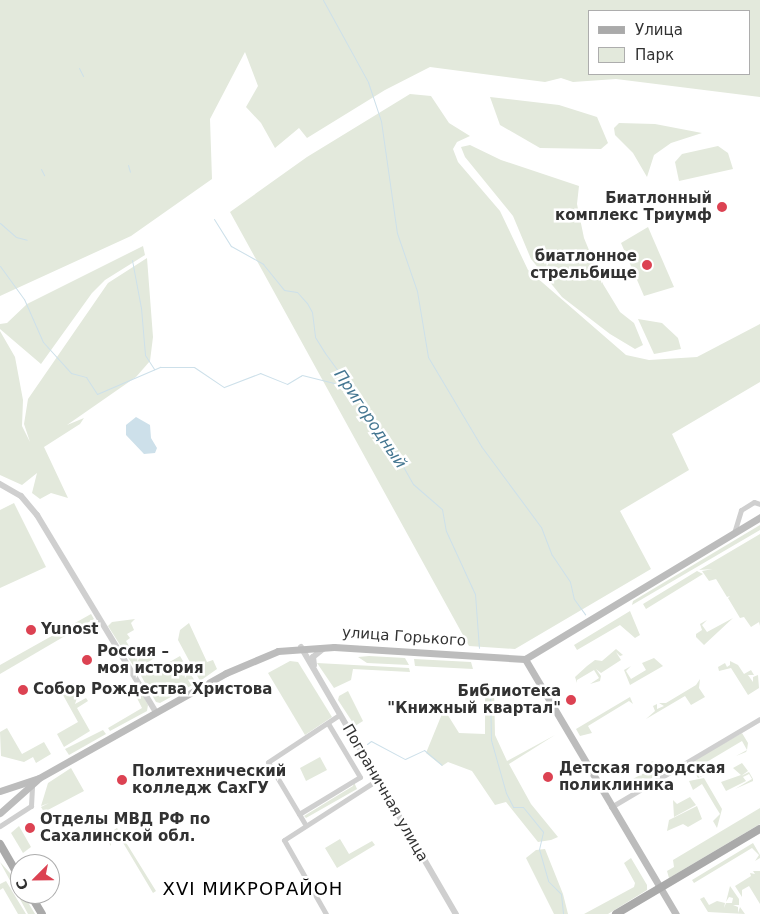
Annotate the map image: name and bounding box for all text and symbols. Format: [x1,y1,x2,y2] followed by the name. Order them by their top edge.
[588,10,750,75] legend
[635,21,683,39] text: Улица
[635,46,674,64] text: Парк
[555,189,712,224] place label: Биатлонный комплекс Триумф
[716,201,728,213] marker: Биатлонный комплекс Триумф
[530,247,637,282] place label: биатлонное стрельбище
[641,259,653,271] marker: биатлонное стрельбище
[330,366,410,472] water label: Пригородный
[41,621,99,639] place label: Yunost
[25,624,37,636] marker: Yunost
[341,624,467,650] street label: улица Горького
[97,642,204,677] place label: Россия – моя история
[81,654,93,666] marker: Россия – моя история
[33,681,272,699] place label: Собор Рождества Христова
[387,682,561,717] place label: Библиотека "Книжный квартал"
[17,684,29,696] marker: Собор Рождества Христова
[565,694,577,706] marker: Библиотека "Книжный квартал"
[338,721,432,865] street label: Пограничная улица
[559,759,725,794] place label: Детская городская поликлиника
[132,762,286,797] place label: Политехнический колледж СахГУ
[541,770,555,784] marker: Детская городская поликлиника
[116,774,128,786] marker: Политехнический колледж СахГУ
[40,810,210,845] place label: Отделы МВД РФ по Сахалинской обл.
[24,822,36,834] marker: Отделы МВД РФ по Сахалинской обл.
[10,854,60,904] north arrow
[13,877,31,892] text: С
[161,878,345,900] district label: XVI МИКРОРАЙОН

